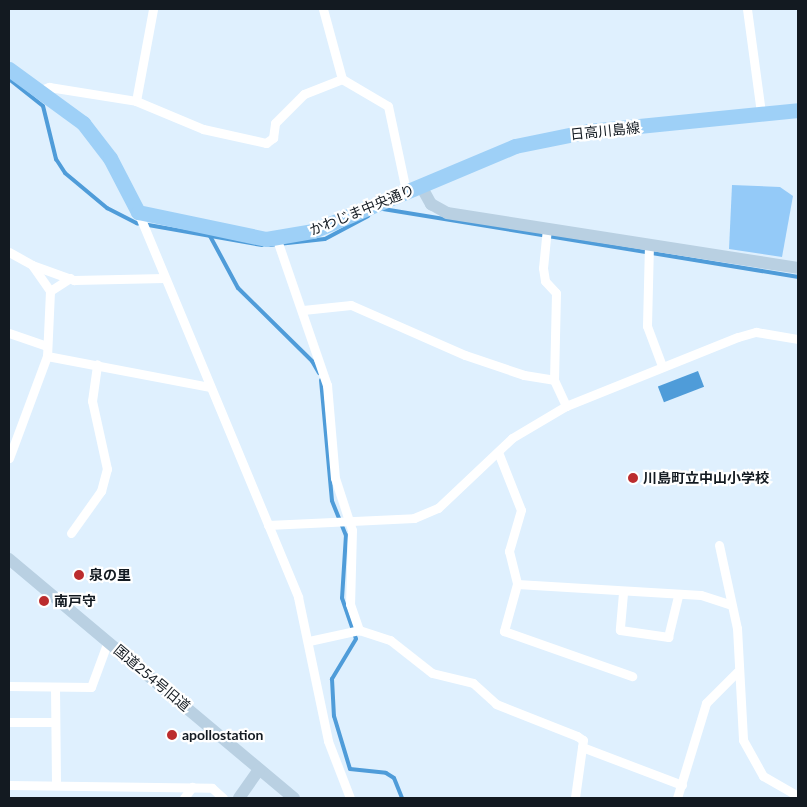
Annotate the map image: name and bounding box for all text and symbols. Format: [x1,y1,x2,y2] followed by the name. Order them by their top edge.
[569,119,641,143] street label: 日高川島線
[307,181,417,239] street label: かわじま中央通り
[643,470,769,486] place label: 川島町立中山小学校
[627,472,639,484] marker: 川島町立中山小学校
[89,567,131,583] place label: 泉の里
[73,569,85,581] marker: 泉の里
[54,593,96,609] place label: 南戸守
[38,595,50,607] marker: 南戸守
[110,641,194,715] street label: 国道254号旧道
[182,727,263,743] place label: apollostation
[166,729,178,741] marker: apollostation

